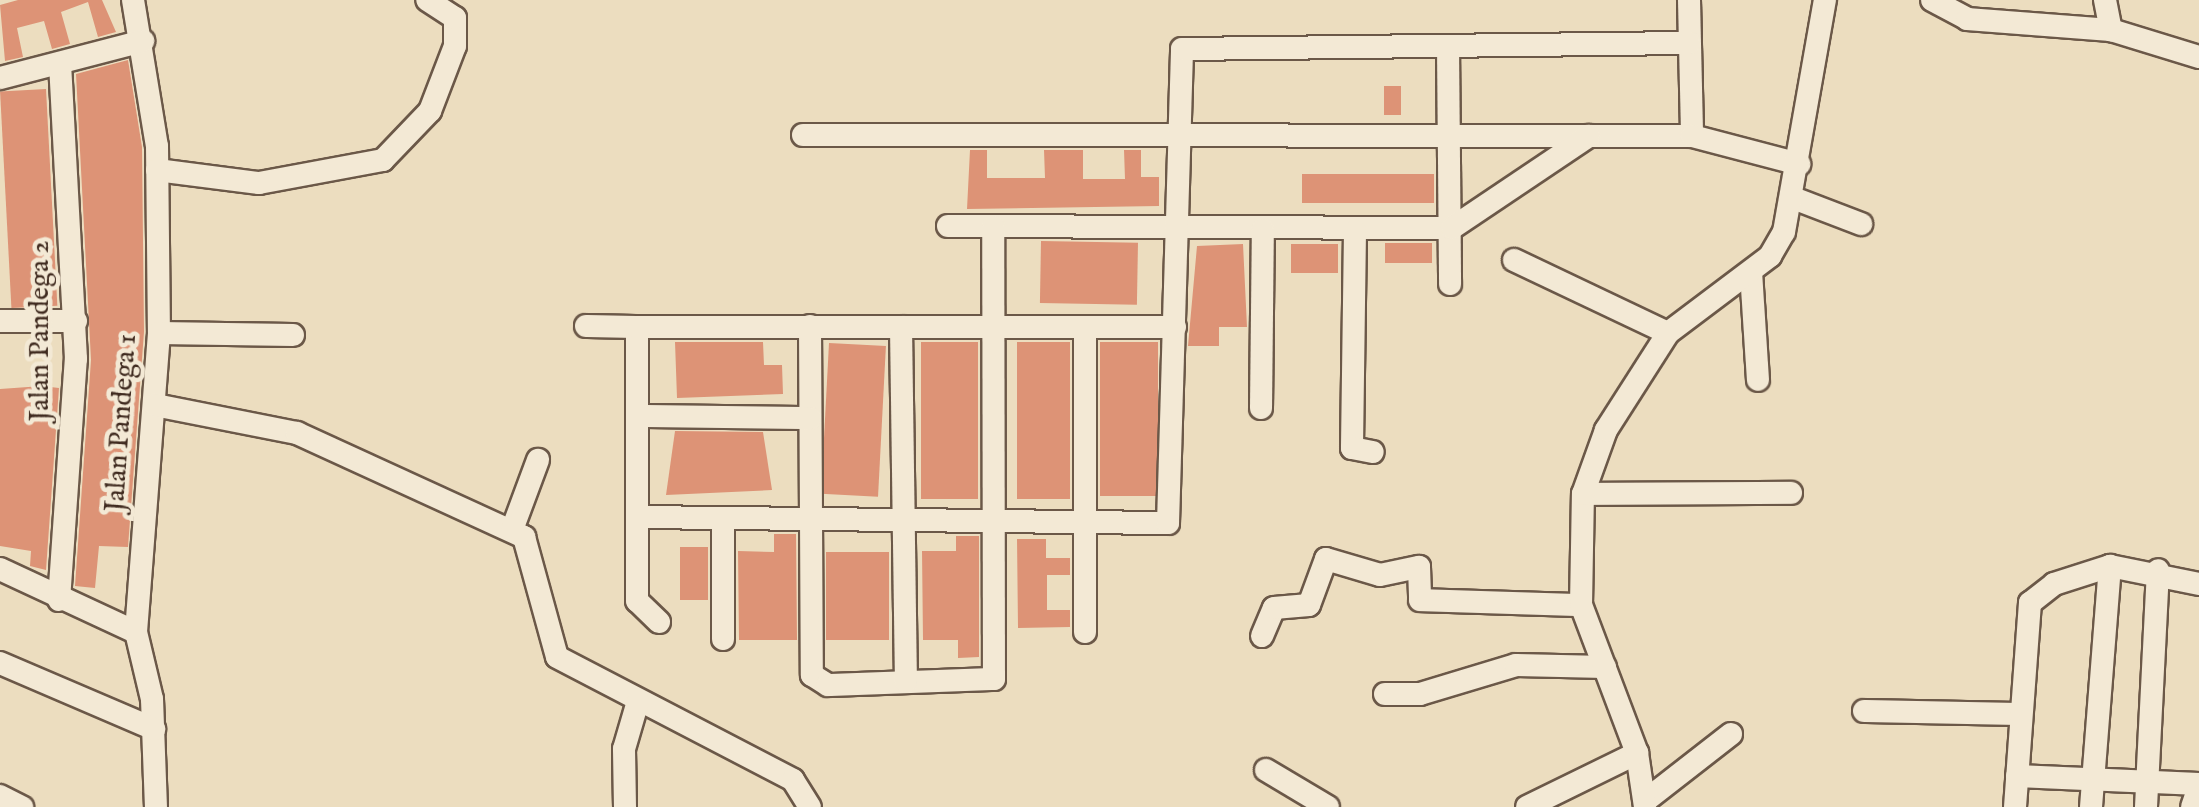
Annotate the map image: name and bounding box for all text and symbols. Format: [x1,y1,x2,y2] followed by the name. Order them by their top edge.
[24,241,58,421] street label: Jalan Pandega 2
[99,333,145,513] street label: Jalan Pandega 1

